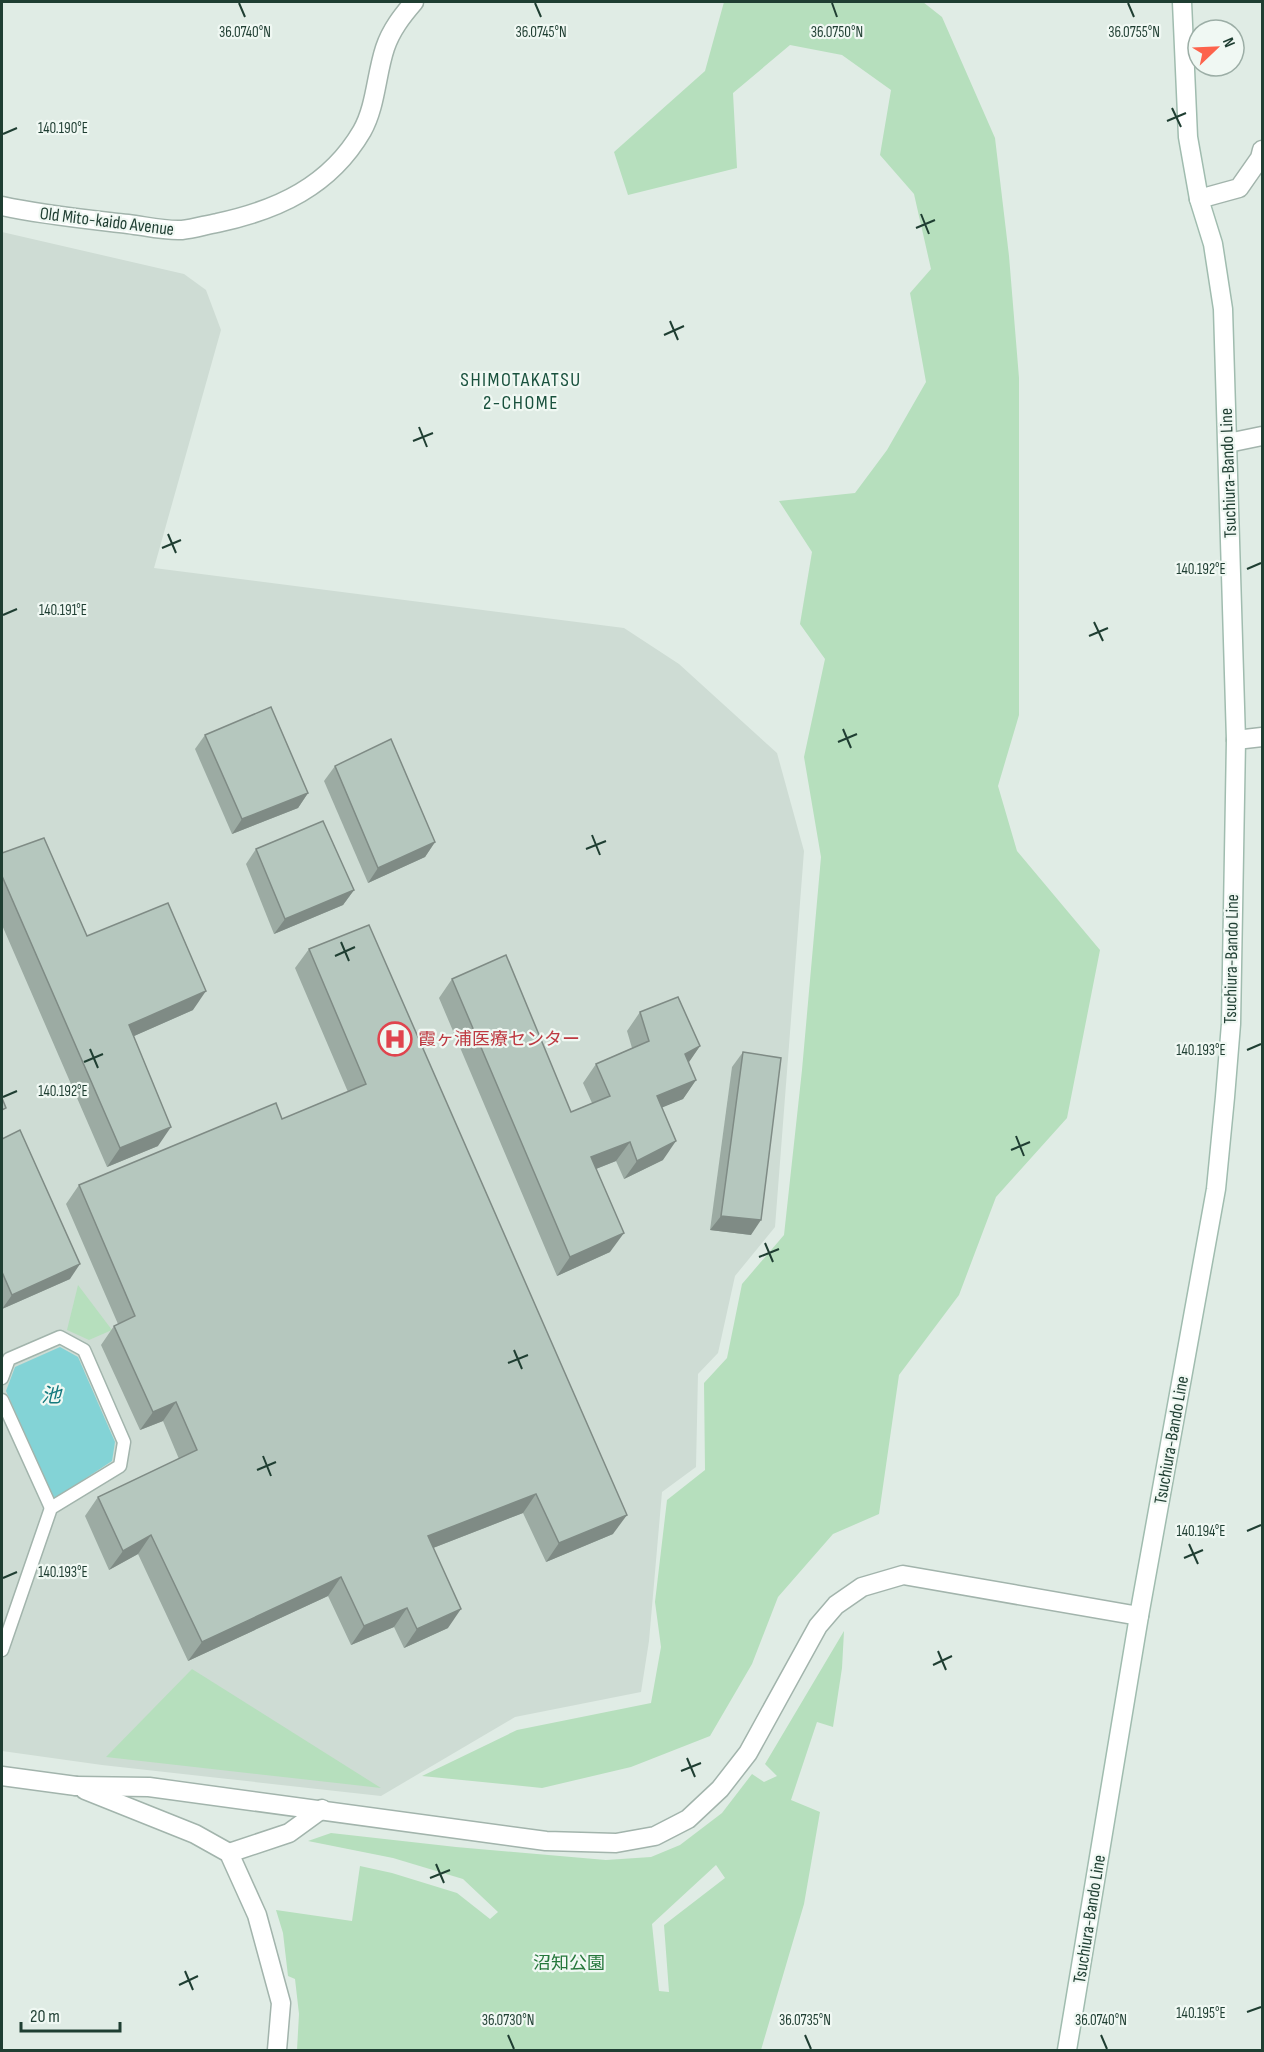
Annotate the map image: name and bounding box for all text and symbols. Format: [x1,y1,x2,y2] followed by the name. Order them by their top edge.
[1186,18,1246,78] north arrow
[219,23,271,42] text: 36.0740°N
[515,23,567,42] text: 36.0745°N
[811,23,863,42] text: 36.0750°N
[1108,23,1160,42] text: 36.0755°N
[1218,35,1239,50] text: N
[38,119,88,138] text: 140.190°E
[39,203,175,240] street label: Old Mito-kaido Avenue
[460,368,582,415] district label: SHIMOTAKATSU 2-CHOME
[1216,408,1241,538] street label: Tsuchiura-Bando Line
[1176,560,1226,579] text: 140.192°E
[39,601,87,620] text: 140.191°E
[1220,894,1243,1024] street label: Tsuchiura-Bando Line
[377,1021,413,1057] hospital icon: 霞ヶ浦医療センター
[418,1029,580,1050] place label: 霞ヶ浦医療センター
[1176,1041,1226,1060] text: 140.193°E
[38,1082,88,1101] text: 140.192°E
[1150,1374,1193,1506] street label: Tsuchiura-Bando Line
[41,1384,63,1408] water label: 池
[1177,1522,1225,1541] text: 140.194°E
[38,1563,88,1582] text: 140.193°E
[1069,1853,1110,1985] street label: Tsuchiura-Bando Line
[533,1953,605,1974] park label: 沼知公園
[21,1995,120,2033] scale bar
[1176,2004,1226,2023] text: 140.195°E
[30,2006,60,2027] text: 20 m
[482,2011,534,2030] text: 36.0730°N
[779,2011,831,2030] text: 36.0735°N
[1075,2011,1127,2030] text: 36.0740°N

